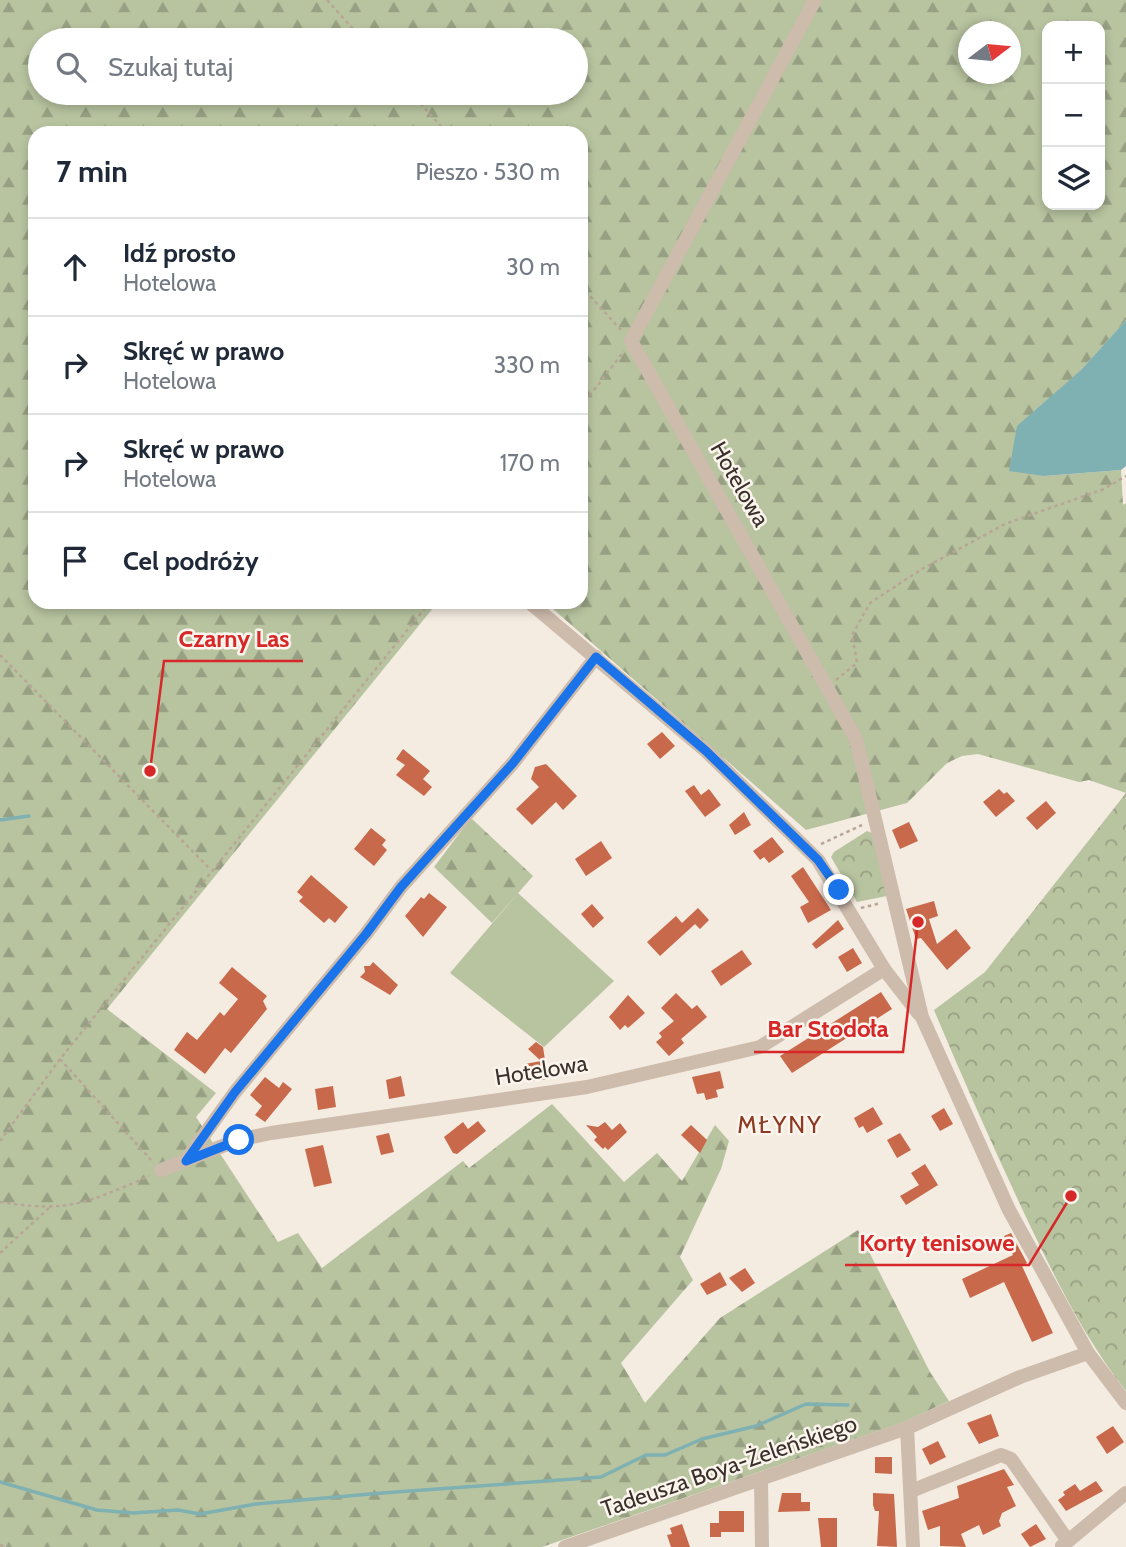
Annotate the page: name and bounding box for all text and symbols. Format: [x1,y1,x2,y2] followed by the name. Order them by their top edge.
[958,21,1021,84] north arrow
[1042,21,1105,210] map controls
[1042,21,1105,84] button: +
[28,28,588,105] search box
[52,48,90,86] icon: search
[108,51,233,83] text: Szukaj tutaj
[1042,84,1105,147] button: −
[1042,147,1105,210] button: layers
[56,153,128,190] text: 7 min
[415,158,560,186] text: Pieszo · 530 m
[123,237,236,269] text: Idź prosto
[56,248,94,286] icon: ahead
[506,253,560,281] text: 30 m
[123,269,216,297] text: Hotelowa
[123,335,284,367] text: Skręć w prawo
[56,346,94,384] icon: right
[494,351,560,379] text: 330 m
[123,367,216,395] text: Hotelowa
[123,433,284,465] text: Skręć w prawo
[705,437,775,531] street label: Hotelowa
[56,444,94,482] icon: right
[500,449,560,477] text: 170 m
[123,465,216,493] text: Hotelowa
[56,542,94,580] icon: arrive
[123,545,259,577] text: Cel podróży
[164,616,303,661] callout: Czarny Las
[178,624,290,653] text: Czarny Las
[823,874,854,905] route end
[754,1007,903,1052] callout: Bar Stodoła
[767,1014,889,1043] text: Bar Stodoła
[493,1049,589,1091] street label: Hotelowa
[737,1110,823,1139] district label: MŁYNY
[223,1124,254,1155] route start
[845,1220,1029,1265] callout: Korty tenisowe
[859,1228,1015,1257] text: Korty tenisowe
[598,1409,860,1523] street label: Tadeusza Boya-Żeleńskiego

